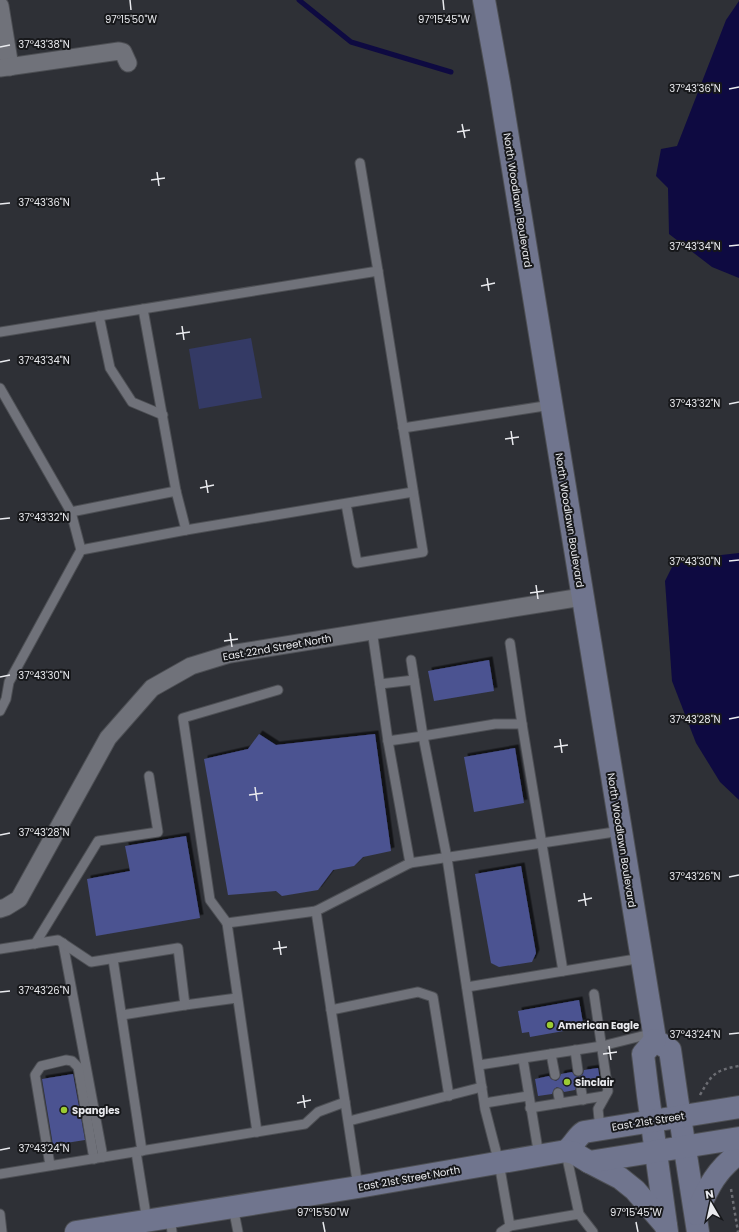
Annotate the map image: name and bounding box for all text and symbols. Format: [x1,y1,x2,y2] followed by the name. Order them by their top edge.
[105,12,157,27] text: 97°15'50"W
[418,12,470,27] text: 97°15'45"W
[18,37,70,52] text: 37°43'38"N
[669,81,721,96] text: 37°43'36"N
[499,132,536,268] street label: North Woodlawn Boulevard
[18,195,70,210] text: 37°43'36"N
[669,239,721,254] text: 37°43'34"N
[18,353,70,368] text: 37°43'34"N
[670,396,720,411] text: 37°43'32"N
[551,452,588,588] street label: North Woodlawn Boulevard
[19,510,69,525] text: 37°43'32"N
[669,554,721,569] text: 37°43'30"N
[222,631,333,664] street label: East 22nd Street North
[18,668,70,683] text: 37°43'30"N
[669,712,721,727] text: 37°43'28"N
[603,772,640,908] street label: North Woodlawn Boulevard
[18,825,70,840] text: 37°43'28"N
[669,869,721,884] text: 37°43'26"N
[18,983,70,998] text: 37°43'26"N
[558,1018,639,1033] place label: American Eagle
[545,1020,555,1030] marker: American Eagle
[669,1027,721,1042] text: 37°43'24"N
[575,1075,615,1090] place label: Sinclair
[562,1077,572,1087] marker: Sinclair
[72,1103,120,1118] place label: Spangles
[59,1105,69,1115] marker: Spangles
[611,1108,686,1135] street label: East 21st Street
[18,1141,70,1156] text: 37°43'24"N
[357,1162,461,1195] street label: East 21st Street North
[691,1184,731,1224] north arrow
[704,1186,715,1203] text: N
[297,1205,349,1220] text: 97°15'50"W
[610,1205,662,1220] text: 97°15'45"W

